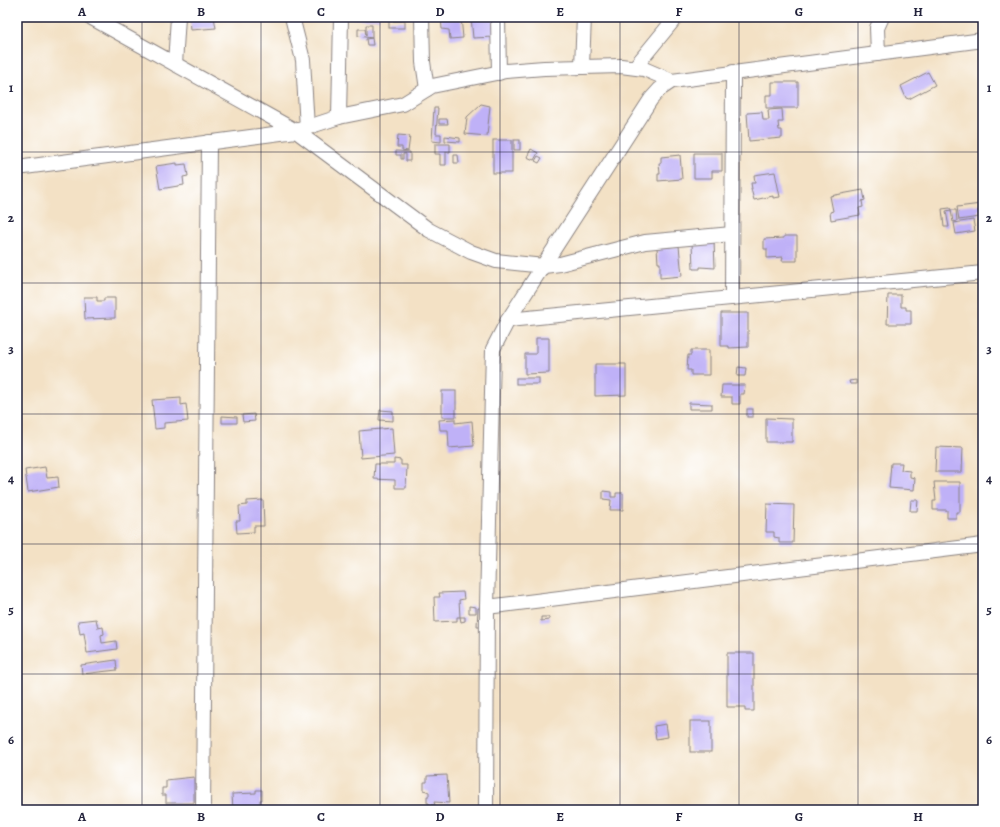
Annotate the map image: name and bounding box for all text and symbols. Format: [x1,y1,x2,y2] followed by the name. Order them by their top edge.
[77,3,87,20] text: A
[197,3,205,20] text: B
[317,3,325,20] text: C
[435,3,445,20] text: D
[556,3,564,20] text: E
[676,3,683,20] text: F
[795,3,803,20] text: G
[913,3,923,20] text: H
[9,79,14,96] text: 1
[987,79,992,96] text: 1
[8,209,15,226] text: 2
[986,209,993,226] text: 2
[8,340,14,357] text: 3
[986,340,992,357] text: 3
[8,470,14,487] text: 4
[986,470,992,487] text: 4
[8,601,14,618] text: 5
[986,601,992,618] text: 5
[8,731,14,748] text: 6
[986,731,992,748] text: 6
[77,808,87,825] text: A
[197,808,205,825] text: B
[317,808,325,825] text: C
[435,808,445,825] text: D
[556,808,564,825] text: E
[676,808,683,825] text: F
[795,808,803,825] text: G
[913,808,923,825] text: H

